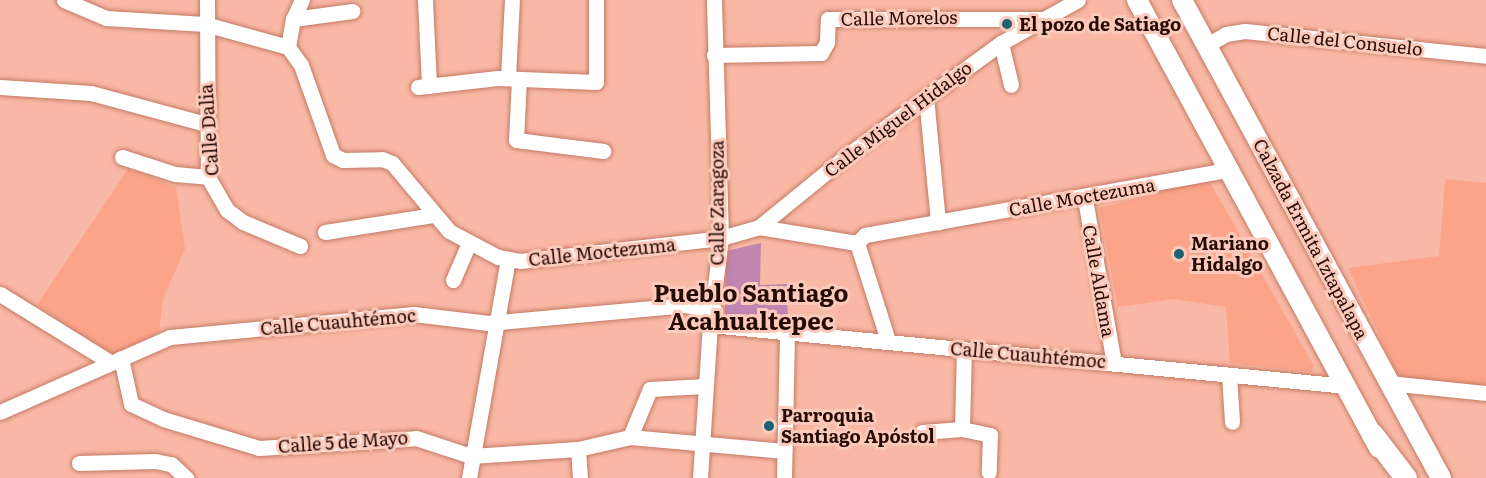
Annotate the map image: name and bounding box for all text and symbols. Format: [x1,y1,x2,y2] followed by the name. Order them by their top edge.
[840,6,958,30] street label: Calle Morelos
[1019,13,1181,35] place label: El pozo de Satiago
[1000,17,1014,31] marker: El pozo de Satiago
[1266,22,1424,60] street label: Calle del Consuelo
[820,57,976,181] street label: Calle Miguel Hidalgo
[195,83,223,177] street label: Calle Dalia
[1249,135,1373,343] street label: Calzada Ermita Iztapalapa
[706,140,728,266] street label: Calle Zaragoza
[1007,174,1157,220] street label: Calle Moctezuma
[1078,223,1120,339] street label: Calle Aldama
[1191,233,1269,276] place label: Mariano Hidalgo
[527,234,677,270] street label: Calle Moctezuma
[1172,247,1186,261] marker: Mariano Hidalgo
[654,278,848,334] district label: Pueblo Santiago Acahualtepec
[259,304,417,340] street label: Calle Cuauhtémoc
[949,337,1107,373] street label: Calle Cuauhtémoc
[781,405,935,448] place label: Parroquia Santiago Apóstol
[762,419,776,433] marker: Parroquia Santiago Apóstol
[277,427,409,457] street label: Calle 5 de Mayo

